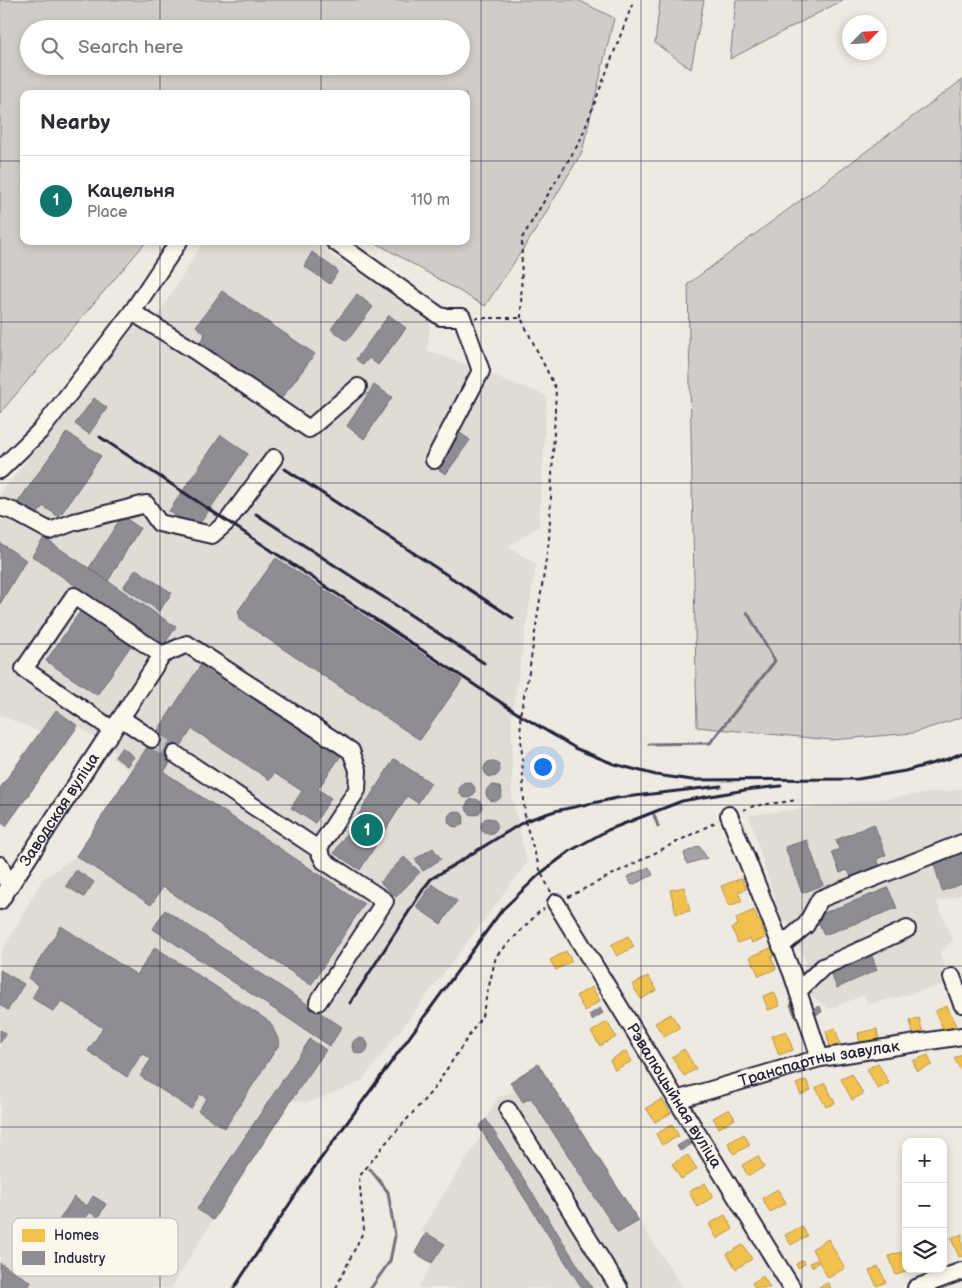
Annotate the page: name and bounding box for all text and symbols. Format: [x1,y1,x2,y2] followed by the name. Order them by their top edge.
[842,15,887,60] north arrow
[20,20,470,75] search box
[38,34,66,62] icon: search
[78,36,183,59] text: Search here
[40,110,110,135] text: Nearby
[87,180,175,203] text: Кацельня
[53,191,59,210] text: 1
[411,191,450,210] text: 110 m
[87,203,128,222] text: Place
[16,749,104,870] street label: Заводская вуліца
[530,754,556,780] your location
[351,811,383,849] pin: 1
[622,1020,726,1172] street label: Рэвалюцыйная вуліца
[736,1036,901,1091] street label: Транспартны завулак
[902,1138,947,1273] map controls
[902,1138,947,1183] button: +
[902,1183,947,1228] button: −
[12,1218,178,1276] legend
[54,1227,99,1244] text: Homes
[902,1228,947,1273] button: layers
[54,1250,106,1267] text: Industry

